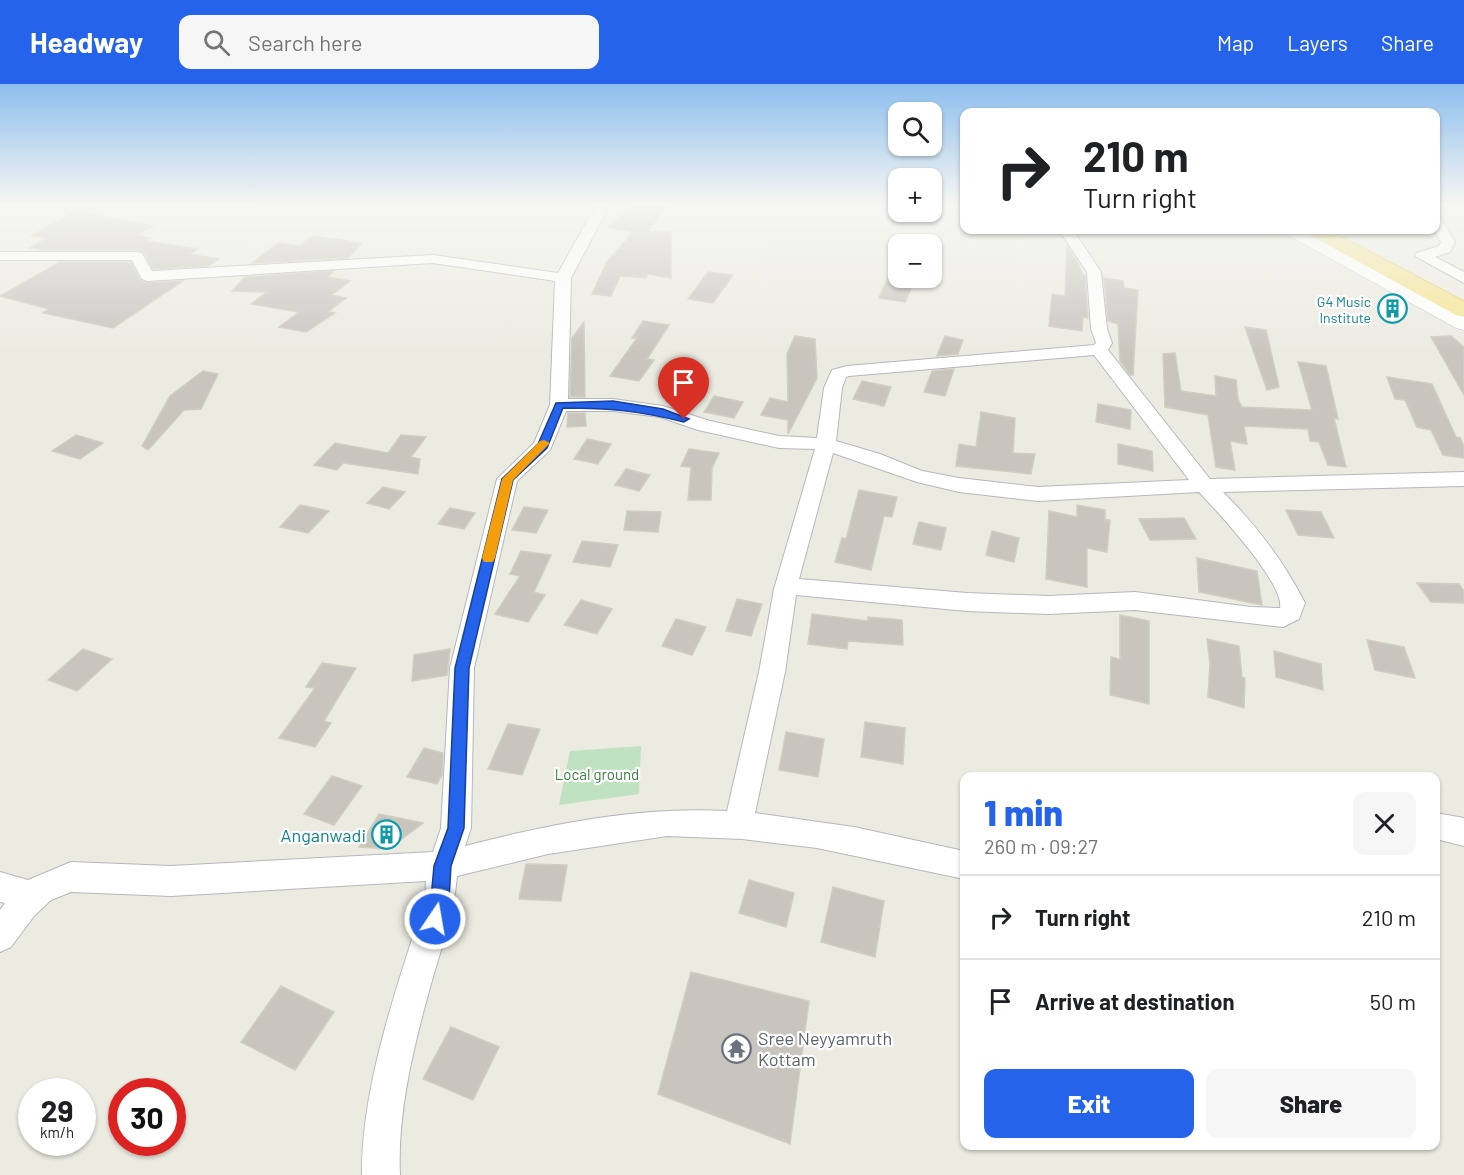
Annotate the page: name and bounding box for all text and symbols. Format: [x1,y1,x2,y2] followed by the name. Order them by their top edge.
[179,15,599,69] search box
[30,25,143,59] text: Headway
[200,26,233,59] icon: search
[248,29,362,55] text: Search here
[1217,30,1254,55] text: Map
[1287,30,1348,55] text: Layers
[1381,30,1434,55] text: Share
[888,102,942,288] map controls
[888,102,942,156] button: search
[1083,130,1189,180] text: 210 m
[984,132,1062,210] icon: right
[888,168,942,222] button: +
[1083,181,1197,213] text: Turn right
[888,234,942,288] button: −
[1317,293,1371,326] place label: G4 Music Institute
[1376,293,1408,325] building icon: G4 Music Institute
[658,357,709,419] pin
[667,366,700,399] icon: arrive
[555,765,639,783] park label: Local ground
[984,790,1063,833] text: 1 min
[1353,792,1416,855] button: close
[371,819,403,851] building icon: Anganwadi
[281,824,366,846] place label: Anganwadi
[984,834,1098,858] text: 260 m · 09:27
[403,887,467,951] position arrow
[984,901,1017,934] icon: right
[1035,904,1130,930] text: Turn right
[1362,904,1416,930] text: 210 m
[984,985,1017,1018] icon: arrive
[1035,988,1234,1014] text: Arrive at destination
[1370,988,1416,1014] text: 50 m
[758,1027,892,1070] place label: Sree Neyyamruth Kottam
[721,1032,753,1064] temple icon: Sree Neyyamruth Kottam
[984,1069,1194,1138] button: Exit
[1206,1069,1416,1138] button: Share
[108,1078,186,1156] speed limit sign: 30
[41,1092,73,1128] text: 29
[40,1123,74,1141] text: km/h

